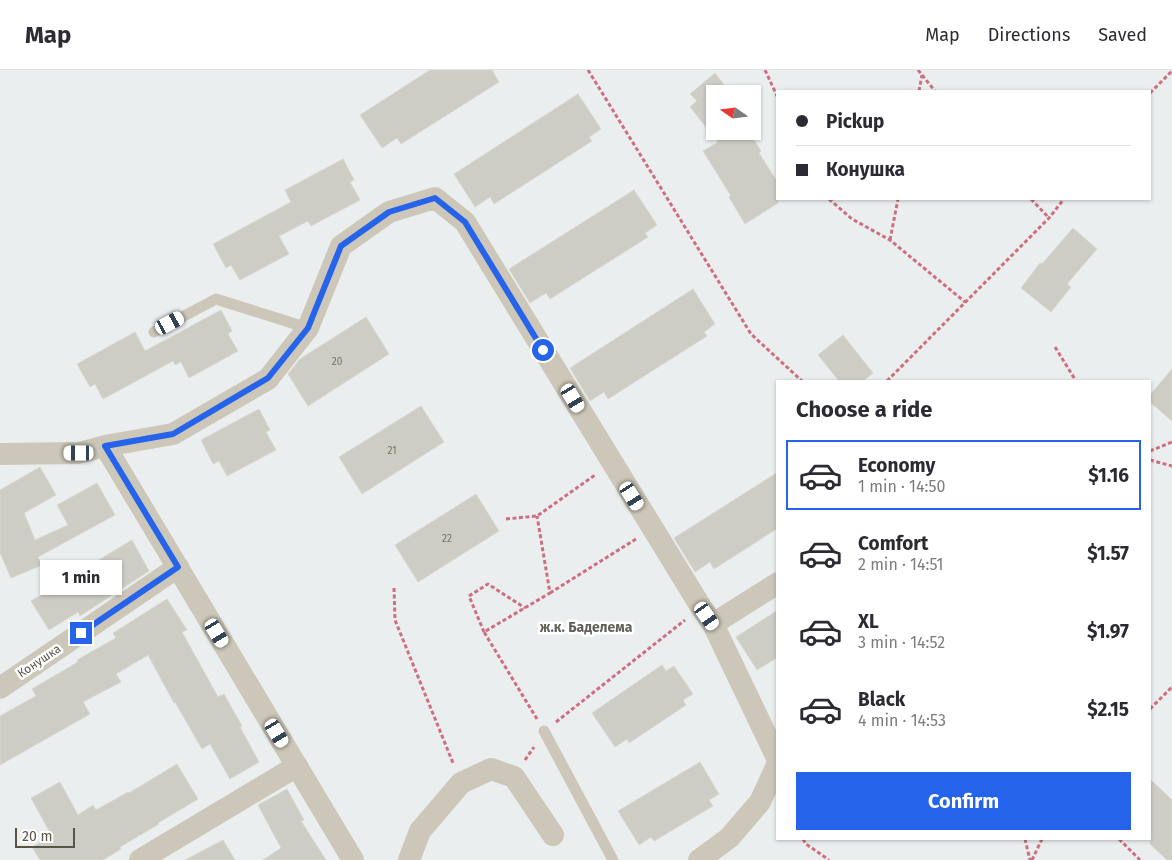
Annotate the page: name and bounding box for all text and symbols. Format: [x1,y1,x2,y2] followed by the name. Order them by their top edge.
[25,21,71,49] text: Map
[925,24,960,46] text: Map
[988,24,1070,46] text: Directions
[1098,24,1147,46] text: Saved
[706,85,761,140] north arrow
[706,85,761,140] map controls
[826,110,884,133] text: Pickup
[826,158,905,181] text: Конушка
[153,309,186,337] car
[532,339,554,361] route start
[332,356,343,368] house number: 20
[558,381,587,415] car
[796,396,932,423] text: Choose a ride
[387,445,397,457] house number: 21
[64,446,94,461] car
[798,453,843,498] icon: car
[858,454,935,477] text: Economy
[1088,464,1129,487] text: $1.16
[858,477,945,496] text: 1 min · 14:50
[617,479,646,513] car
[798,531,843,576] icon: car
[858,532,928,555] text: Comfort
[442,533,452,545] house number: 22
[1087,542,1129,565] text: $1.57
[858,555,944,574] text: 2 min · 14:51
[40,560,122,596] callout: 1 min
[62,568,100,587] text: 1 min
[692,599,721,633] car
[798,609,843,654] icon: car
[858,610,879,633] text: XL
[202,616,231,650] car
[540,619,633,636] district label: ж.к. Баделема
[1087,620,1129,643] text: $1.97
[70,622,92,644] route end
[858,633,945,652] text: 3 min · 14:52
[15,641,63,681] street label: Конушка
[798,687,843,732] icon: car
[858,688,905,711] text: Black
[1087,698,1129,721] text: $2.15
[858,711,946,730] text: 4 min · 14:53
[262,716,291,750] car
[796,772,1131,830] button: Confirm
[15,825,75,848] scale bar
[22,828,52,845] text: 20 m

